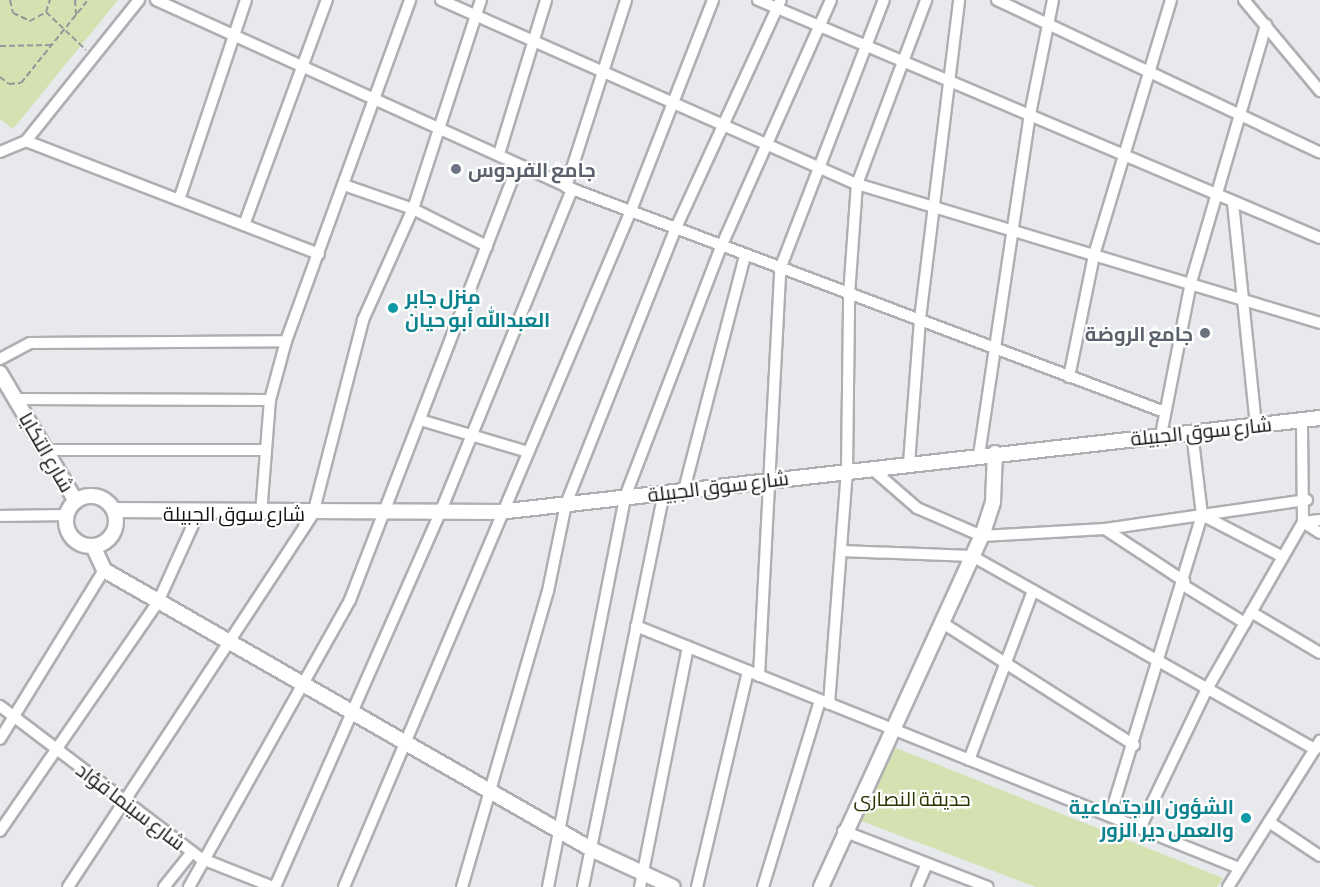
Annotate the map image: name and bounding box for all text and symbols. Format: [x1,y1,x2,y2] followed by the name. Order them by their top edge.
[468,157,596,181] place label: جامع الفردوس
[449,162,463,176] marker: جامع الفردوس
[405,284,550,331] place label: منزل جابر العبدالله أبو حيان
[386,301,400,315] marker: منزل جابر العبدالله أبو حيان
[1085,321,1193,345] place label: جامع الروضة
[1198,326,1212,340] marker: جامع الروضة
[14,408,80,496] street label: شارع التكايا
[1129,412,1273,450] street label: شارع سوق الجبيلة
[646,465,790,507] street label: شارع سوق الجبيلة
[163,501,305,525] street label: شارع سوق الجبيلة
[72,757,190,855] street label: شارع سينما فؤاد
[853,786,971,810] park label: حديقة النصارى
[1069,795,1234,842] place label: الشؤون الاجتماعية والعمل دير الزور
[1239,811,1253,825] marker: الشؤون الاجتماعية والعمل دير الزور

